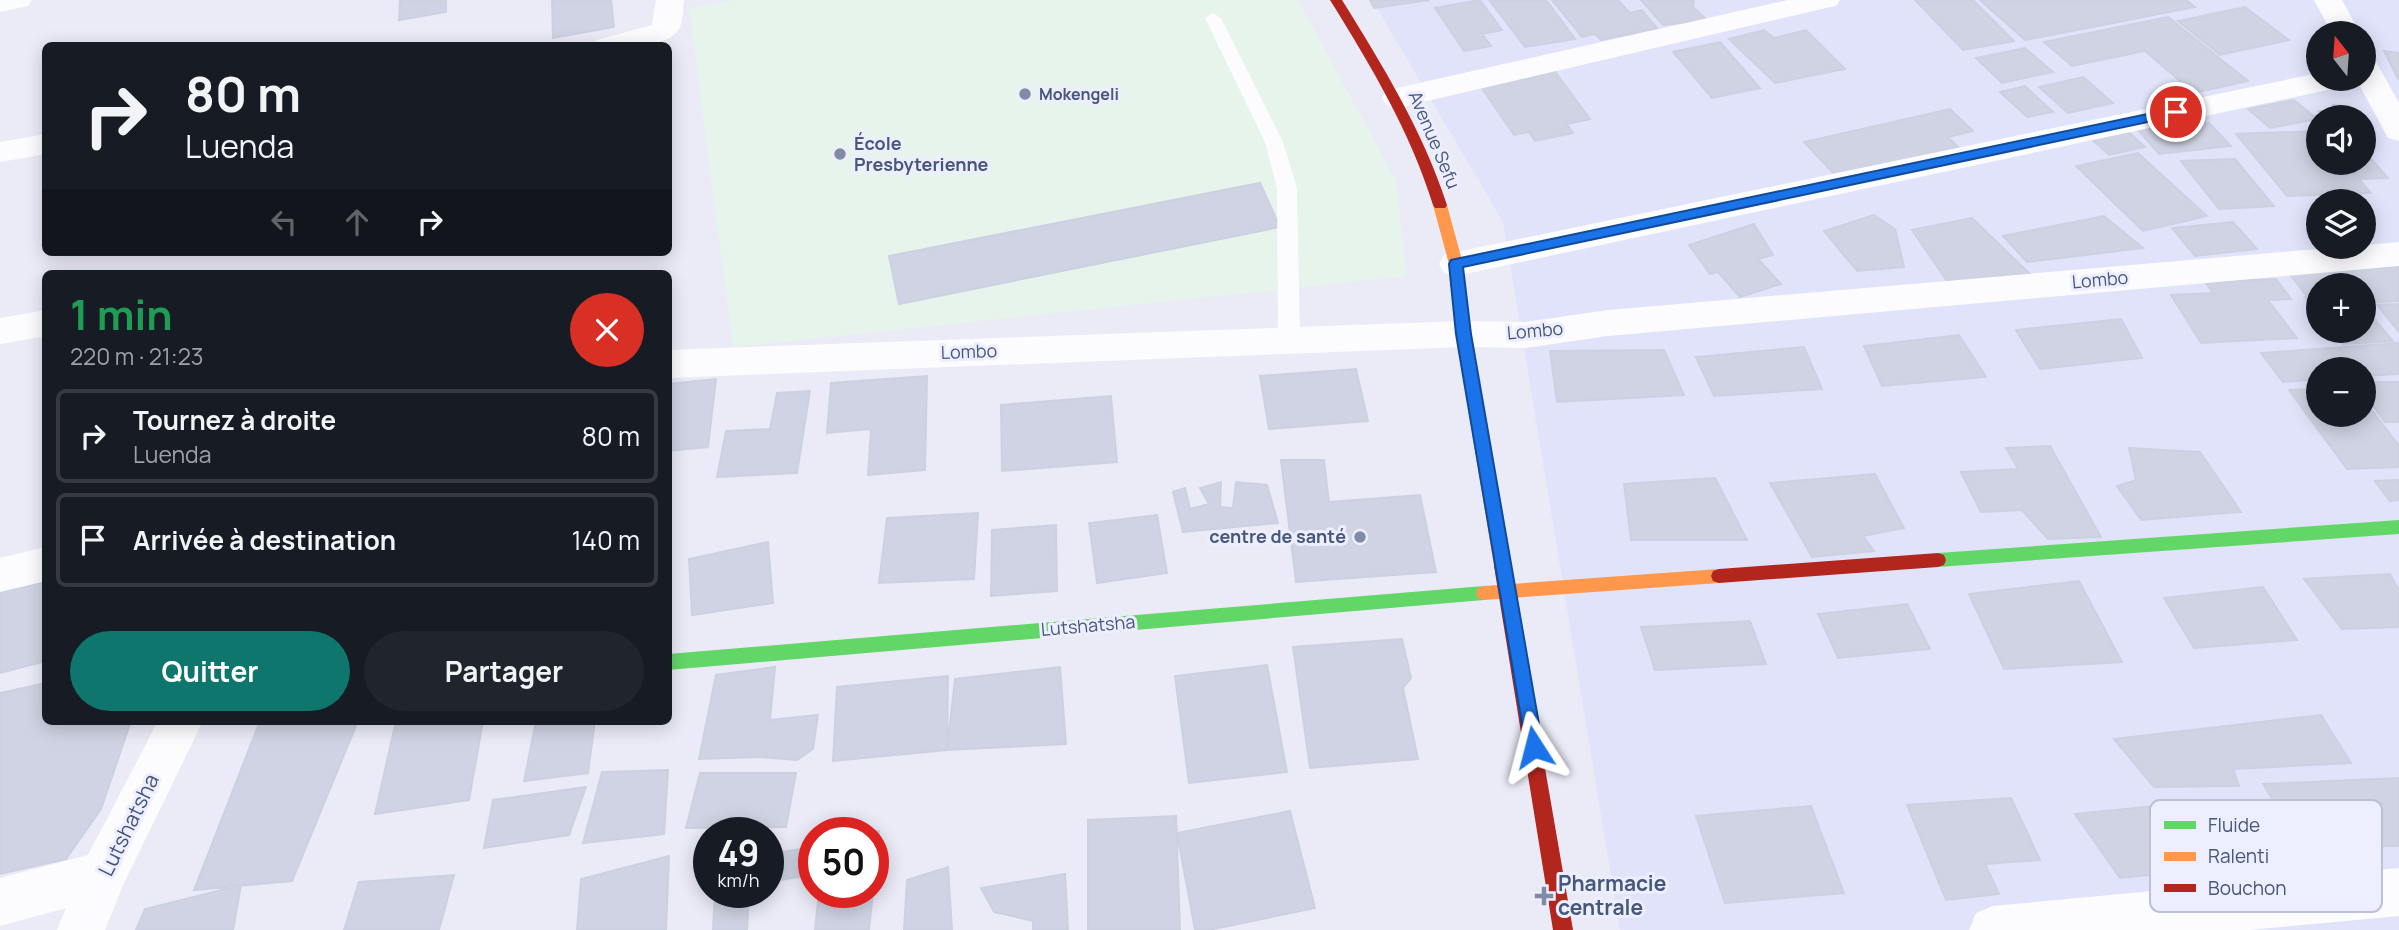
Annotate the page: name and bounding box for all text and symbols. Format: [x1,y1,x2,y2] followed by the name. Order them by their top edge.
[2306,21,2376,91] north arrow
[2306,21,2376,427] map controls
[185,60,301,127] text: 80 m
[70,70,161,161] icon: right
[2146,82,2206,142] pin
[1039,83,1119,105] place label: Mokengeli
[1017,86,1033,102] marker: Mokengeli
[1404,87,1466,192] street label: Avenue Sefu
[2157,93,2195,131] icon: arrive
[2306,105,2376,175] button: sound
[185,124,294,168] text: Luenda
[854,131,989,176] place label: École Presbyterienne
[832,146,848,162] marker: École Presbyterienne
[2306,189,2376,259] button: layers
[265,203,303,241] icon: left
[338,203,376,241] icon: ahead
[411,203,449,241] icon: right
[2071,265,2129,293] street label: Lombo
[2306,273,2376,343] button: +
[70,285,173,343] text: 1 min
[570,293,644,367] button: close
[1506,316,1564,344] street label: Lombo
[940,338,998,364] street label: Lombo
[70,340,204,372] text: 220 m · 21:23
[2306,357,2376,427] button: −
[133,402,336,438] text: Tournez à droite
[74,417,112,455] icon: right
[582,418,640,454] text: 80 m
[133,438,212,470] text: Luenda
[74,521,112,559] icon: arrive
[133,522,396,558] text: Arrivée à destination
[571,522,640,558] text: 140 m
[1209,524,1346,548] place label: centre de santé
[1352,529,1368,545] marker: centre de santé
[1040,609,1136,641] street label: Lutshatsha
[70,631,350,711] button: Quitter
[364,631,644,711] button: Partager
[1497,710,1571,784] position arrow
[91,769,165,880] street label: Lutshatsha
[2150,800,2382,912] legend
[2208,812,2260,838] text: Fluide
[798,817,889,908] speed limit sign: 50
[717,829,760,877] text: 49
[2208,843,2269,869] text: Ralenti
[718,868,759,892] text: km/h
[1558,869,1666,921] place label: Pharmacie centrale
[2208,875,2287,901] text: Bouchon
[1536,888,1552,904] marker: Pharmacie centrale

